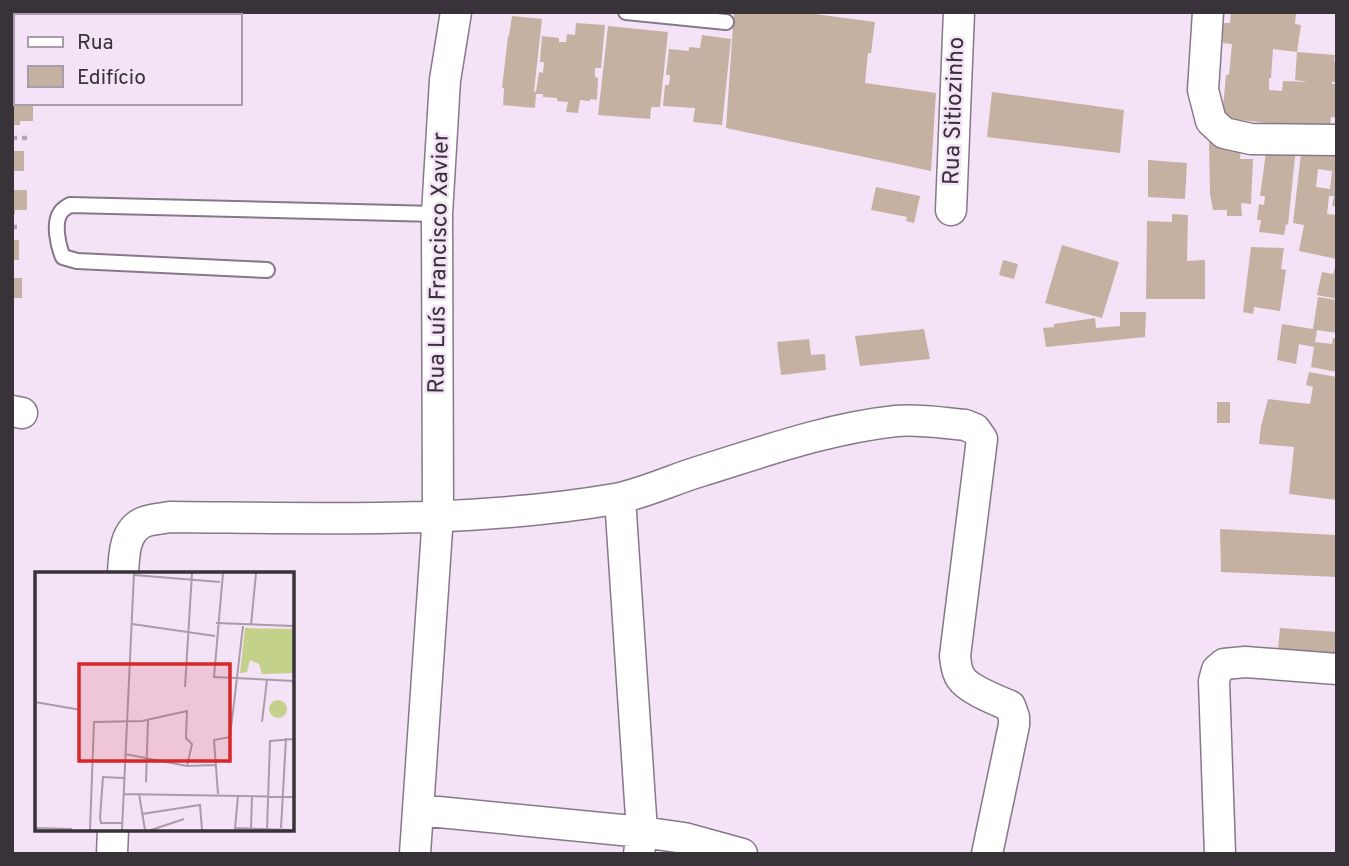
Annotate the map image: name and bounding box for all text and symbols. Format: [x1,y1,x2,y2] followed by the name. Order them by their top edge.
[14,14,242,105] legend
[77,30,114,57] text: Rua
[938,36,972,186] street label: Rua Sitiozinho
[77,65,146,92] text: Edifício
[423,132,457,394] street label: Rua Luís Francisco Xavier
[35,572,294,831] inset map

